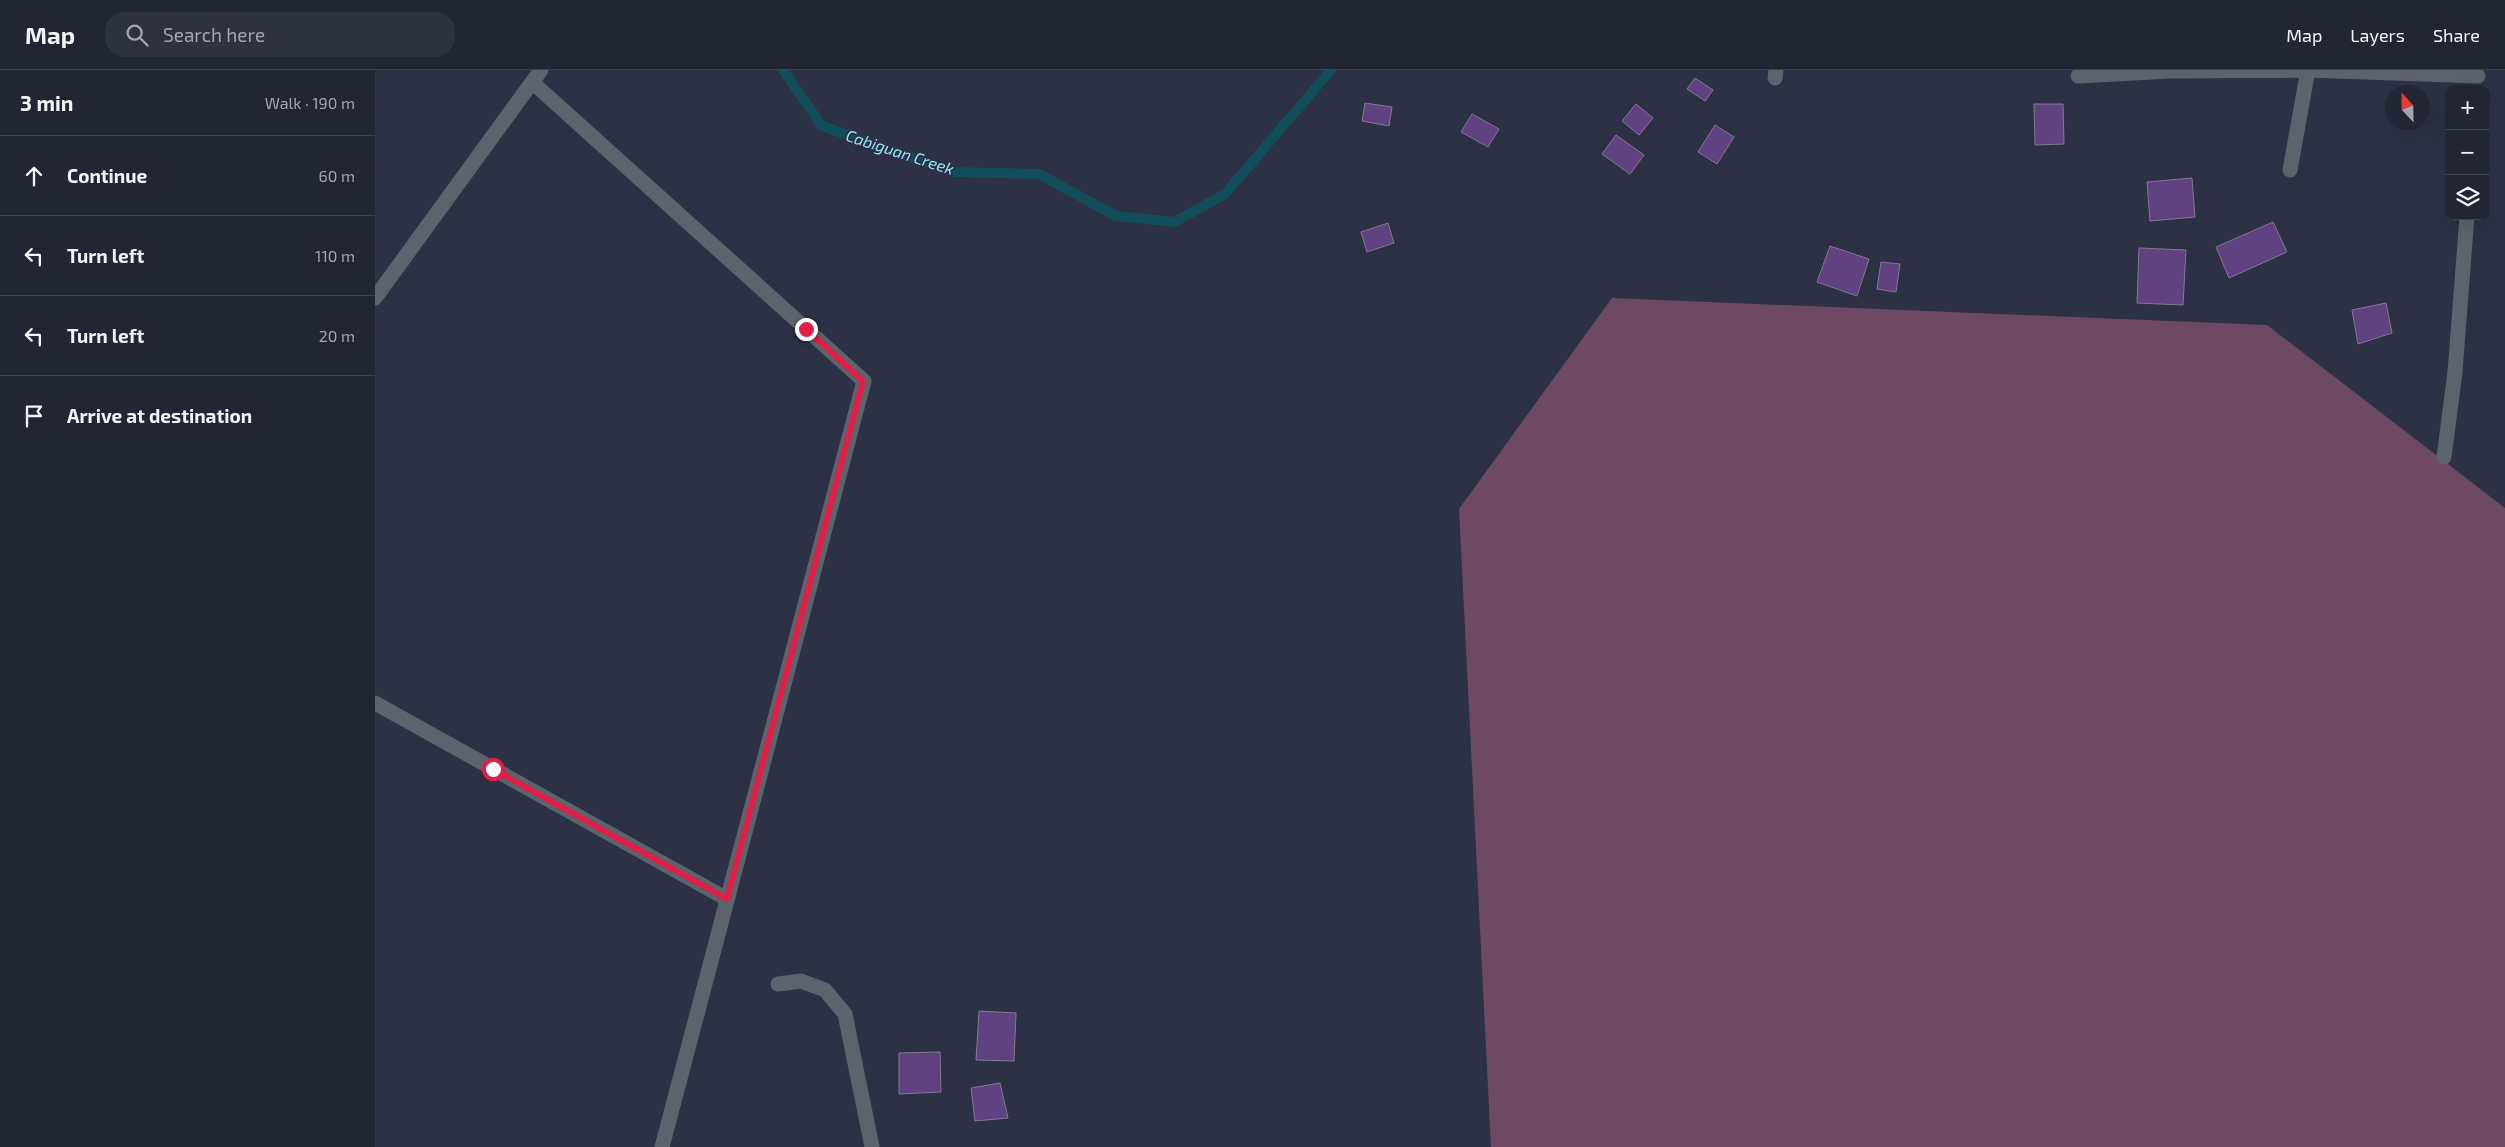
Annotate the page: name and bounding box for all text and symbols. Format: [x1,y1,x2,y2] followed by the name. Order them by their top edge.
[105,12,455,57] search box
[25,20,75,49] text: Map
[123,21,151,49] icon: search
[163,23,265,46] text: Search here
[2286,24,2322,46] text: Map
[2350,24,2405,46] text: Layers
[2433,24,2480,46] text: Share
[2385,85,2430,130] north arrow
[2445,85,2490,220] map controls
[2445,85,2490,130] button: +
[20,90,73,115] text: 3 min
[265,93,355,112] text: Walk · 190 m
[844,125,957,178] water label: Cabiguan Creek
[2445,130,2490,175] button: −
[20,162,48,190] icon: ahead
[67,164,147,187] text: Continue
[319,166,355,185] text: 60 m
[2445,175,2490,220] button: layers
[20,242,48,270] icon: left
[67,244,144,267] text: Turn left
[315,246,355,265] text: 110 m
[795,318,818,341] route end
[20,322,48,350] icon: left
[67,324,144,347] text: Turn left
[319,326,355,345] text: 20 m
[20,402,48,430] icon: arrive
[67,404,252,427] text: Arrive at destination
[482,758,505,781] route start

